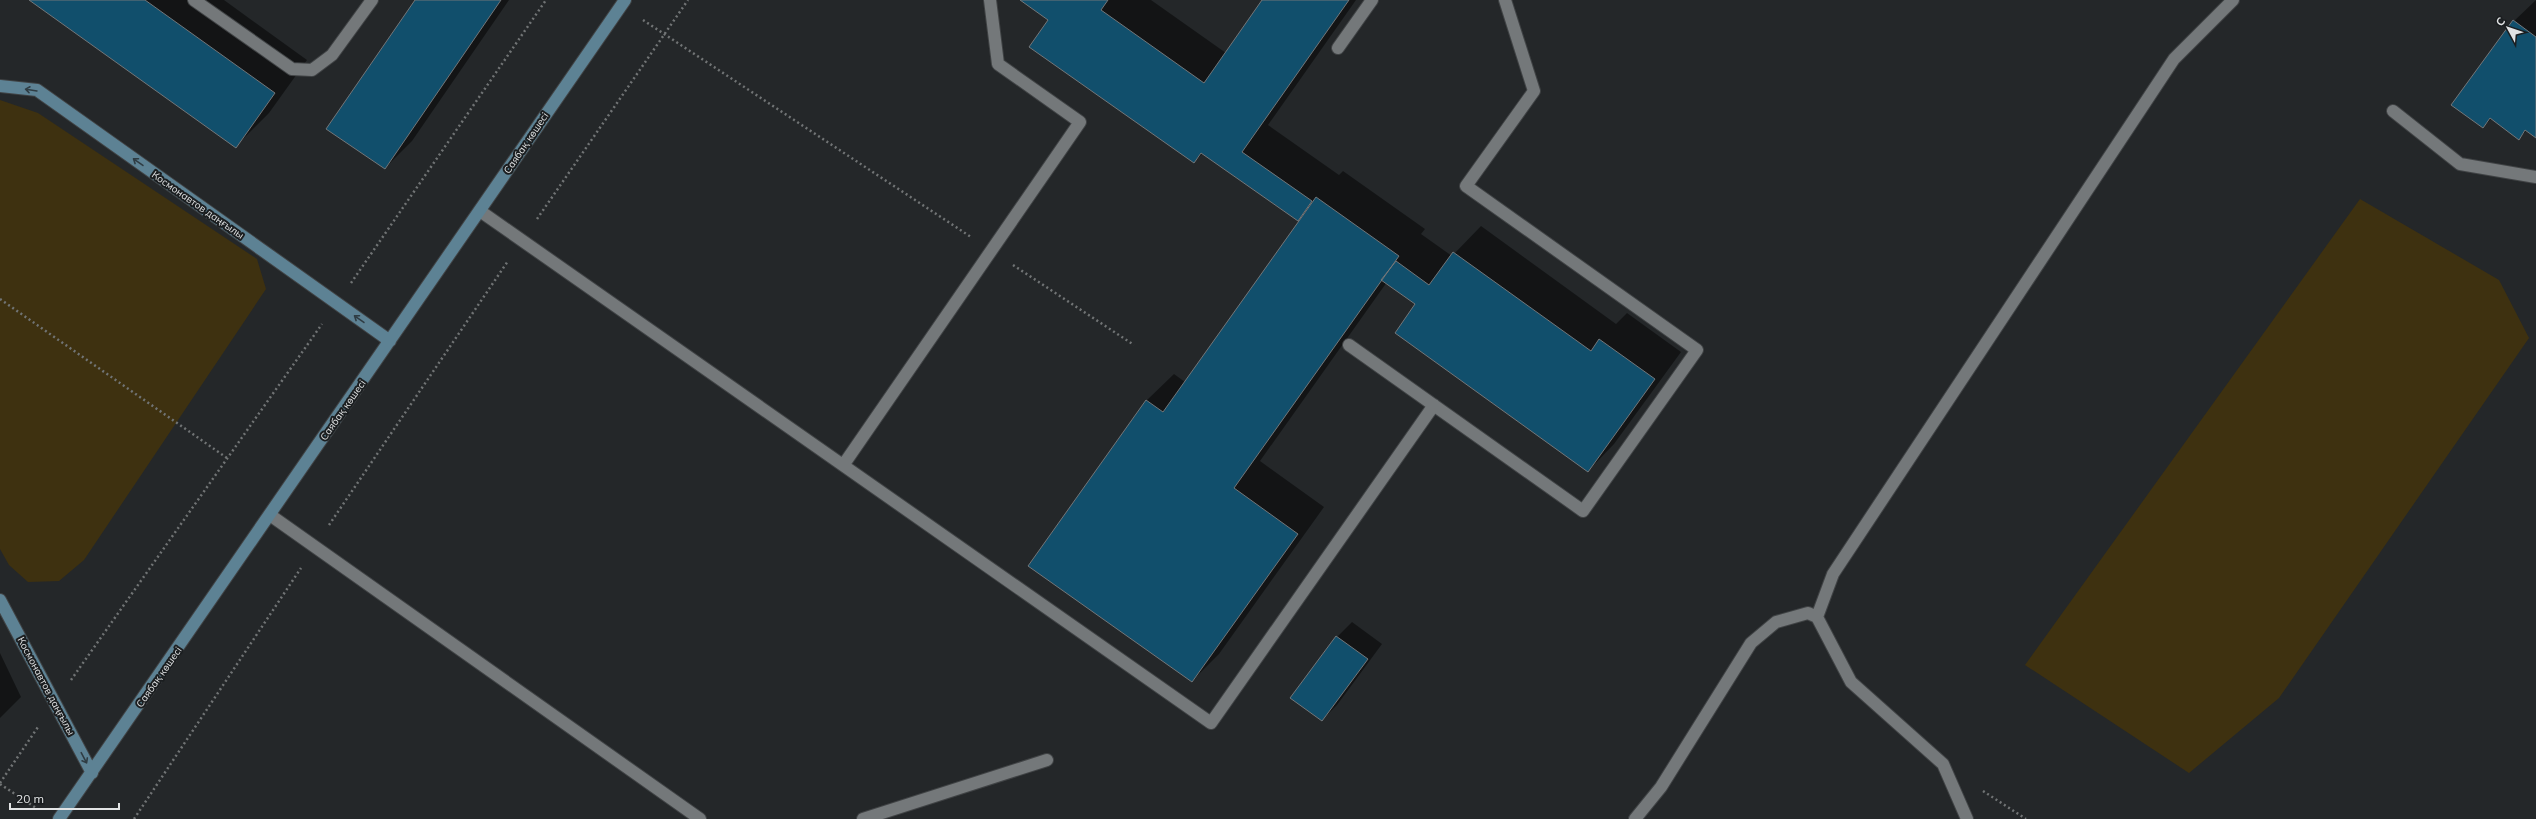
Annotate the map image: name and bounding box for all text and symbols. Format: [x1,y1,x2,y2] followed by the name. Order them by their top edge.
[2488,8,2528,48] north arrow
[2493,14,2508,29] text: С
[25,86,38,94] one-way arrow
[501,110,551,176] street label: Саябақ көшесі
[133,158,144,166] one-way arrow
[149,168,247,242] street label: Космонавтов даңғылы
[353,314,364,323] one-way arrow
[317,377,369,443] street label: Саябақ көшесі
[14,634,78,738] street label: Космонавтов даңғылы
[133,644,185,710] street label: Саябақ көшесі
[80,752,88,764] one-way arrow
[10,785,119,811] scale bar
[16,791,44,806] text: 20 m

